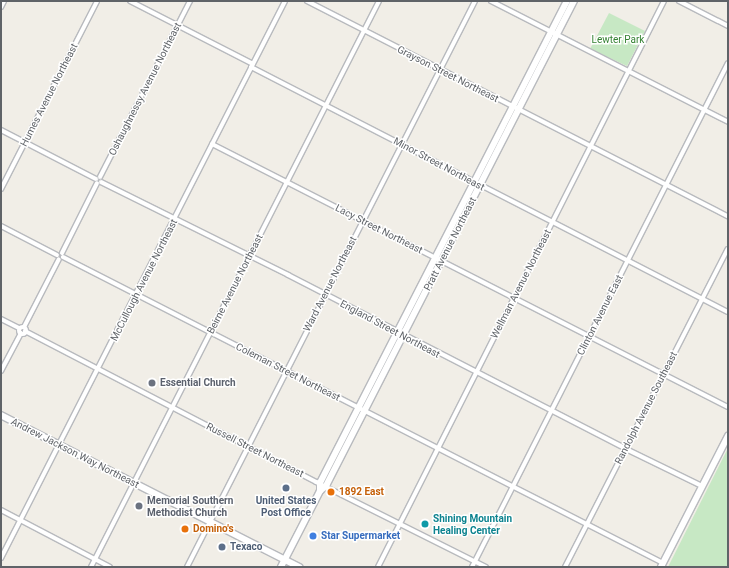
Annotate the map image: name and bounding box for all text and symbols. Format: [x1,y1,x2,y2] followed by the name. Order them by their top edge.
[106,21,184,157] street label: Oshaughnessy Avenue Northeast
[592,34,644,46] park label: Lewter Park
[18,42,80,148] street label: Humes Avenue Northeast
[395,43,501,105] street label: Grayson Street Northeast
[391,135,487,193] street label: Minor Street Northeast
[421,195,479,293] street label: Pratt Avenue Northeast
[333,202,425,256] street label: Lacy Street Northeast
[108,217,180,343] street label: McCullough Avenue Northeast
[488,228,554,340] street label: Wellman Avenue Northeast
[205,232,265,336] street label: Beirne Avenue Northeast
[301,234,359,334] street label: Ward Avenue Northeast
[575,273,625,357] street label: Clinton Avenue East
[338,298,442,360] street label: England Street Northeast
[234,340,342,404] street label: Coleman Street Northeast
[612,350,680,466] street label: Randolph Avenue Southeast
[160,377,236,389] place label: Essential Church
[147,378,157,388] marker: Essential Church
[9,415,141,491] street label: Andrew Jackson Way Northeast
[204,420,306,480] street label: Russell Street Northeast
[281,483,291,493] marker: United States Post Office
[339,486,384,498] place label: 1892 East
[326,487,336,497] marker: 1892 East
[147,494,233,518] place label: Memorial Southern Methodist Church
[256,494,316,518] place label: United States Post Office
[134,501,144,511] marker: Memorial Southern Methodist Church
[433,512,512,536] place label: Shining Mountain Healing Center
[420,519,430,529] marker: Shining Mountain Healing Center
[193,523,234,535] place label: Domino's
[180,524,190,534] marker: Domino's
[321,530,400,542] place label: Star Supermarket
[308,531,318,541] marker: Star Supermarket
[230,541,262,553] place label: Texaco
[217,542,227,552] marker: Texaco

